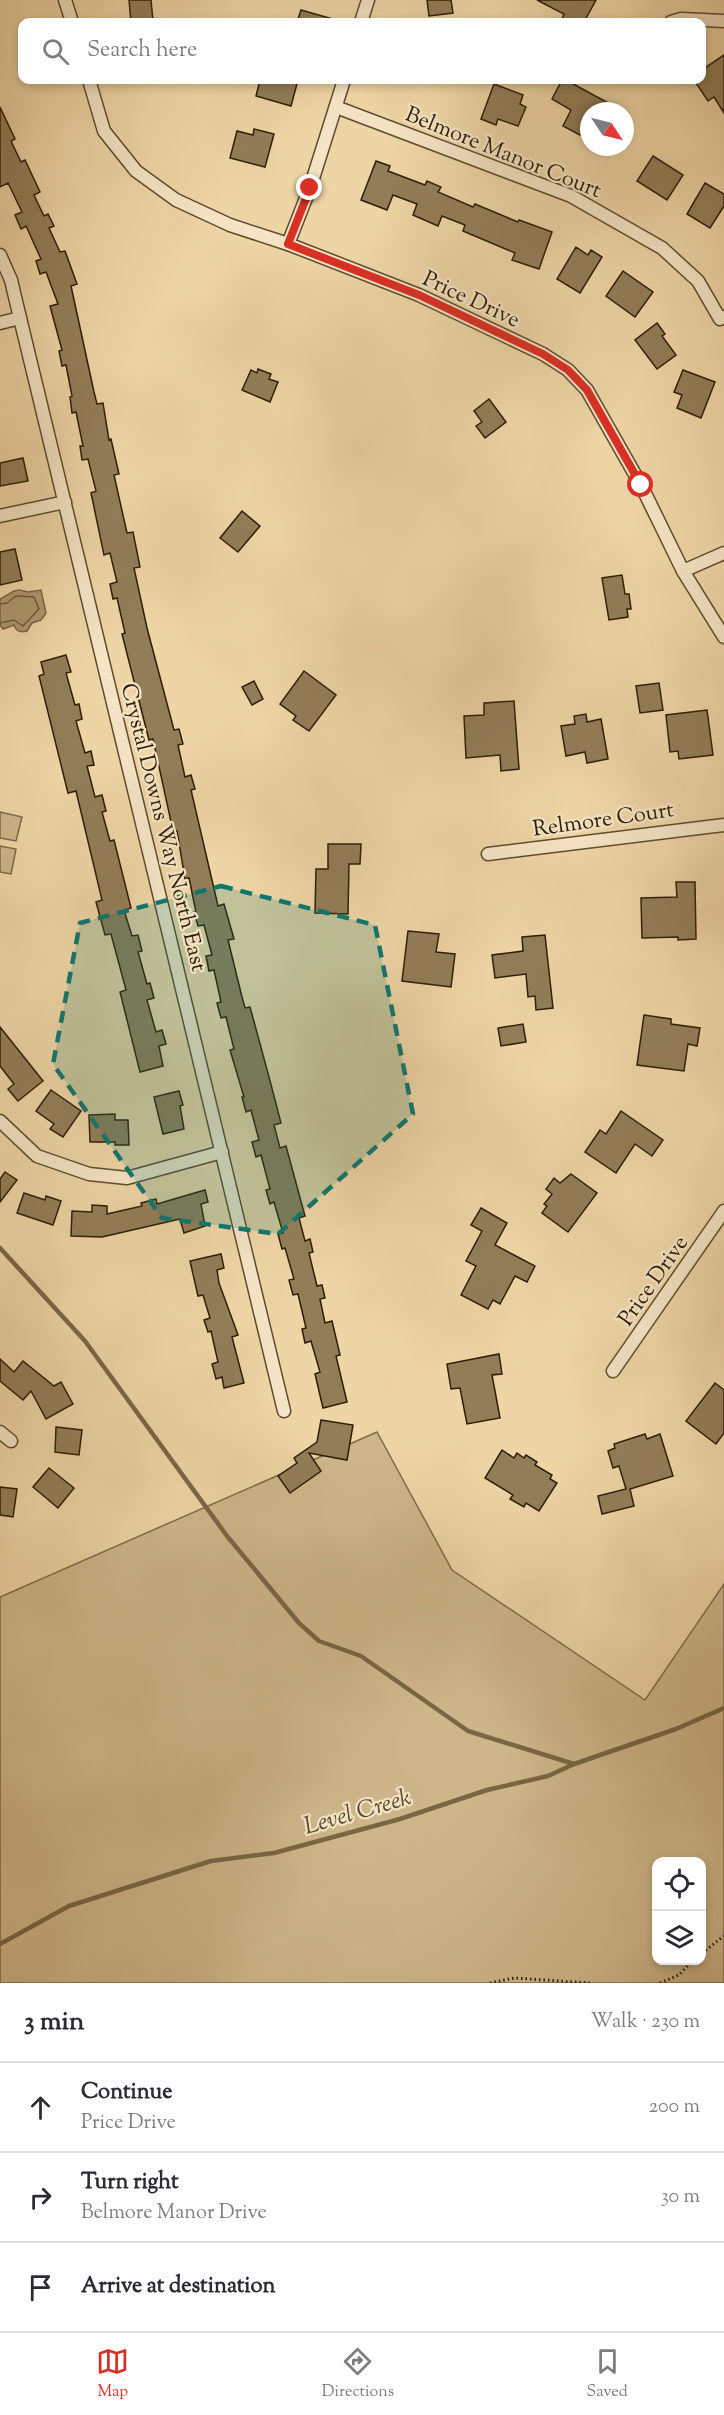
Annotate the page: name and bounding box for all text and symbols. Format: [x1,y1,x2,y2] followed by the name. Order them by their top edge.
[18,18,706,84] search box
[39,35,72,68] icon: search
[87,35,197,67] text: Search here
[400,100,606,208] street label: Belmore Manor Court
[580,102,634,156] north arrow
[296,174,322,200] route end
[417,264,525,337] street label: Price Drive
[627,471,653,497] route start
[111,680,214,976] street label: Crystal Downs Way North East
[531,795,677,847] street label: Relmore Court
[611,1230,697,1334] street label: Price Drive
[300,1781,415,1844] water label: Level Creek
[652,1857,706,1965] map controls
[652,1857,706,1911] button: locate
[652,1911,706,1965] button: layers
[24,2004,84,2041] text: 3 min
[591,2008,700,2037] text: Walk · 230 m
[81,2077,172,2109] text: Continue
[24,2091,57,2124] icon: ahead
[649,2093,700,2122] text: 200 m
[81,2109,176,2138] text: Price Drive
[81,2167,178,2199] text: Turn right
[24,2181,57,2214] icon: right
[661,2183,700,2212] text: 30 m
[81,2199,267,2228] text: Belmore Manor Drive
[24,2271,57,2304] icon: arrive
[81,2271,276,2303] text: Arrive at destination
[96,2345,129,2404] tab: Map
[322,2345,394,2404] tab: Directions
[587,2345,628,2404] tab: Saved

